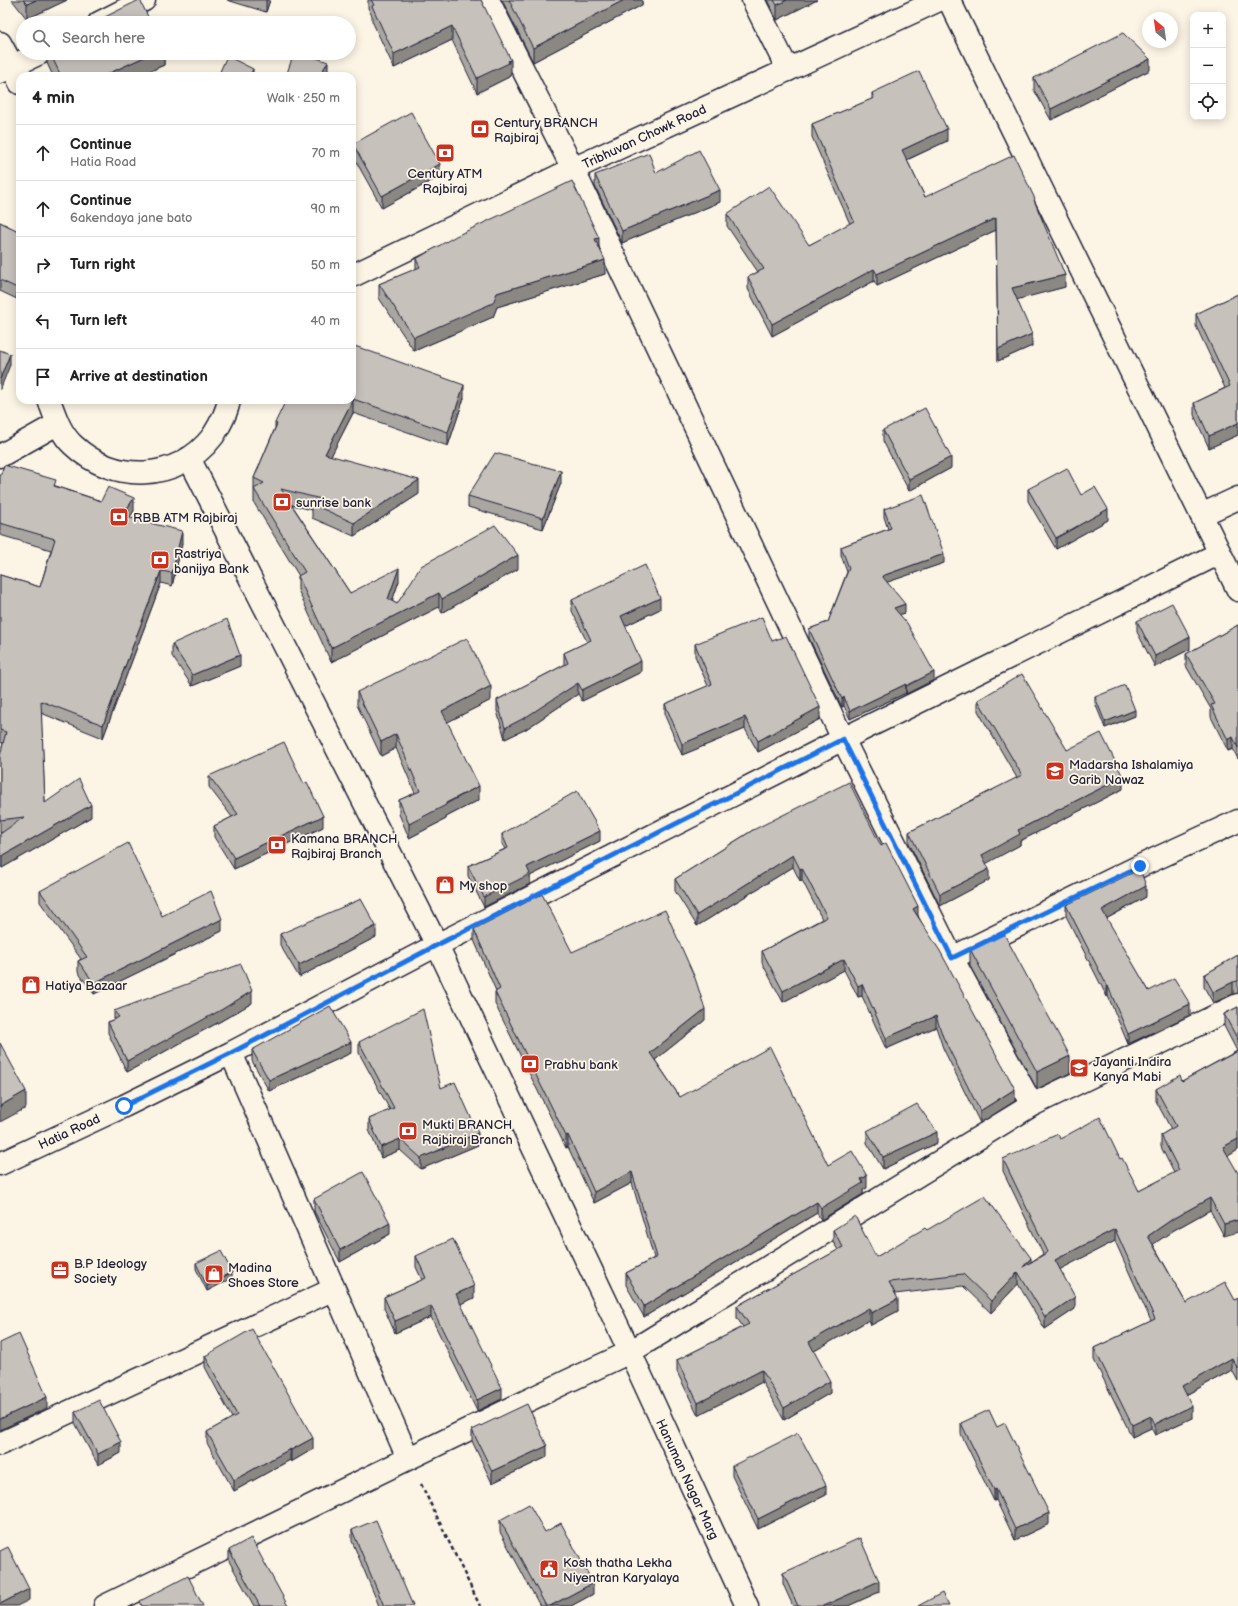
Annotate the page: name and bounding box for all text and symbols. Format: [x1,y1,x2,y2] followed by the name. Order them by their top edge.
[1142,12,1178,48] north arrow
[1190,12,1226,120] map controls
[1190,12,1226,48] button: +
[16,16,356,60] search box
[30,27,52,49] icon: search
[62,29,145,48] text: Search here
[1190,48,1226,84] button: −
[1190,84,1226,120] button: locate
[32,88,75,108] text: 4 min
[267,90,340,106] text: Walk · 250 m
[580,101,709,173] street label: Tribhuvan Chowk Road
[494,115,598,146] place label: Century BRANCH Rajbiraj
[469,118,491,140] bank icon: Century BRANCH Rajbiraj
[70,135,132,154] text: Continue
[32,142,54,164] icon: ahead
[434,142,456,164] bank icon: Century ATM Rajbiraj
[312,145,340,161] text: 70 m
[70,154,136,170] text: Hatia Road
[408,166,482,197] place label: Century ATM Rajbiraj
[70,191,132,210] text: Continue
[32,198,54,220] icon: ahead
[311,201,340,217] text: 90 m
[70,210,192,226] text: 6akendaya jane bato
[32,254,54,276] icon: right
[70,255,135,274] text: Turn right
[311,257,340,273] text: 50 m
[32,310,54,332] icon: left
[70,311,127,330] text: Turn left
[310,313,340,329] text: 40 m
[32,366,54,388] icon: arrive
[70,367,208,386] text: Arrive at destination
[271,491,293,513] bank icon: sunrise bank
[296,495,371,511] place label: sunrise bank
[108,506,130,528] bank icon: RBB ATM Rajbiraj
[133,510,238,526] place label: RBB ATM Rajbiraj
[174,546,249,577] place label: Rastriya banijya Bank
[149,549,171,571] bank icon: Rastriya banijya Bank
[1069,757,1193,788] place label: Madarsha Ishalamiya Garib Nawaz
[1044,760,1066,782] school or university icon: Madarsha Ishalamiya Garib Nawaz
[291,831,398,862] place label: Kamana BRANCH Rajbiraj Branch
[266,834,288,856] bank icon: Kamana BRANCH Rajbiraj Branch
[1131,857,1149,875] route end
[434,874,456,896] shop icon: My shop
[459,878,507,894] place label: My shop
[20,974,42,996] shop icon: Hatiya Bazaar
[45,978,127,994] place label: Hatiya Bazaar
[519,1053,541,1075] bank icon: Prabhu bank
[1093,1054,1171,1085] place label: Jayanti Indira Kanya Mabi
[544,1057,618,1073] place label: Prabhu bank
[1068,1057,1090,1079] school or university icon: Jayanti Indira Kanya Mabi
[115,1097,133,1115] route start
[36,1111,103,1153] street label: Hatia Road
[422,1117,513,1148] place label: Mukti BRANCH Rajbiraj Branch
[397,1120,419,1142] bank icon: Mukti BRANCH Rajbiraj Branch
[74,1256,147,1287] place label: B.P Ideology Society
[49,1259,71,1281] office icon: B.P Ideology Society
[228,1260,299,1291] place label: Madina Shoes Store
[203,1263,225,1285] shop icon: Madina Shoes Store
[652,1417,722,1542] street label: Hanuman Nagar Marg
[563,1555,679,1586] place label: Kosh thatha Lekha Niyentran Karyalaya
[538,1558,560,1580] public building icon: Kosh thatha Lekha Niyentran Karyalaya

